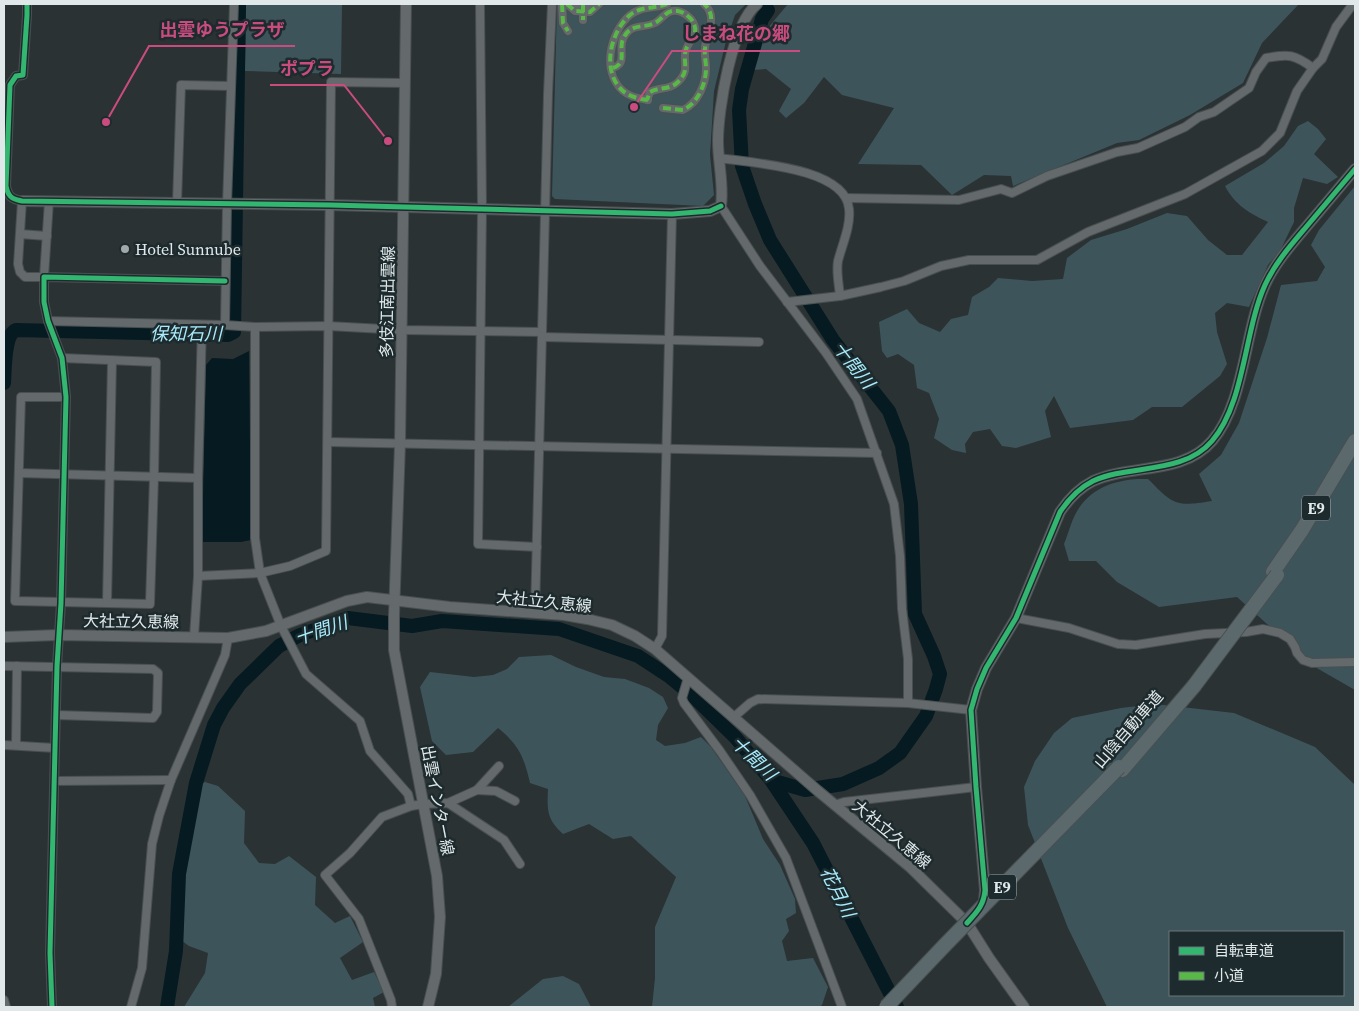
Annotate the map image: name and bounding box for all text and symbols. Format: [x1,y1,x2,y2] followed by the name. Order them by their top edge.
[149,13,295,46] callout: 出雲ゆうプラザ
[159,17,285,42] text: 出雲ゆうプラザ
[672,18,800,51] callout: しまね花の郷
[682,21,790,46] text: しまね花の郷
[270,52,344,85] callout: ポプラ
[280,56,334,81] text: ポプラ
[135,238,241,260] place label: Hotel Sunnube
[119,243,131,255] marker: Hotel Sunnube
[375,246,399,358] street label: 多伎江南出雲線
[150,321,224,346] water label: 保知石川
[828,336,882,396] water label: 十間川
[1302,496,1330,520] road number: E9
[495,585,593,617] street label: 大社立久恵線
[83,609,179,633] street label: 大社立久恵線
[291,609,352,651] water label: 十間川
[1088,686,1168,772] street label: 山陰自動車道
[726,730,784,787] water label: 十間川
[417,743,459,857] street label: 出雲インター線
[848,795,936,873] street label: 大社立久恵線
[815,862,862,924] water label: 花月川
[988,874,1016,900] road number: E9
[1169,931,1344,996] legend
[1214,940,1274,961] text: 自転車道
[1214,965,1244,986] text: 小道

